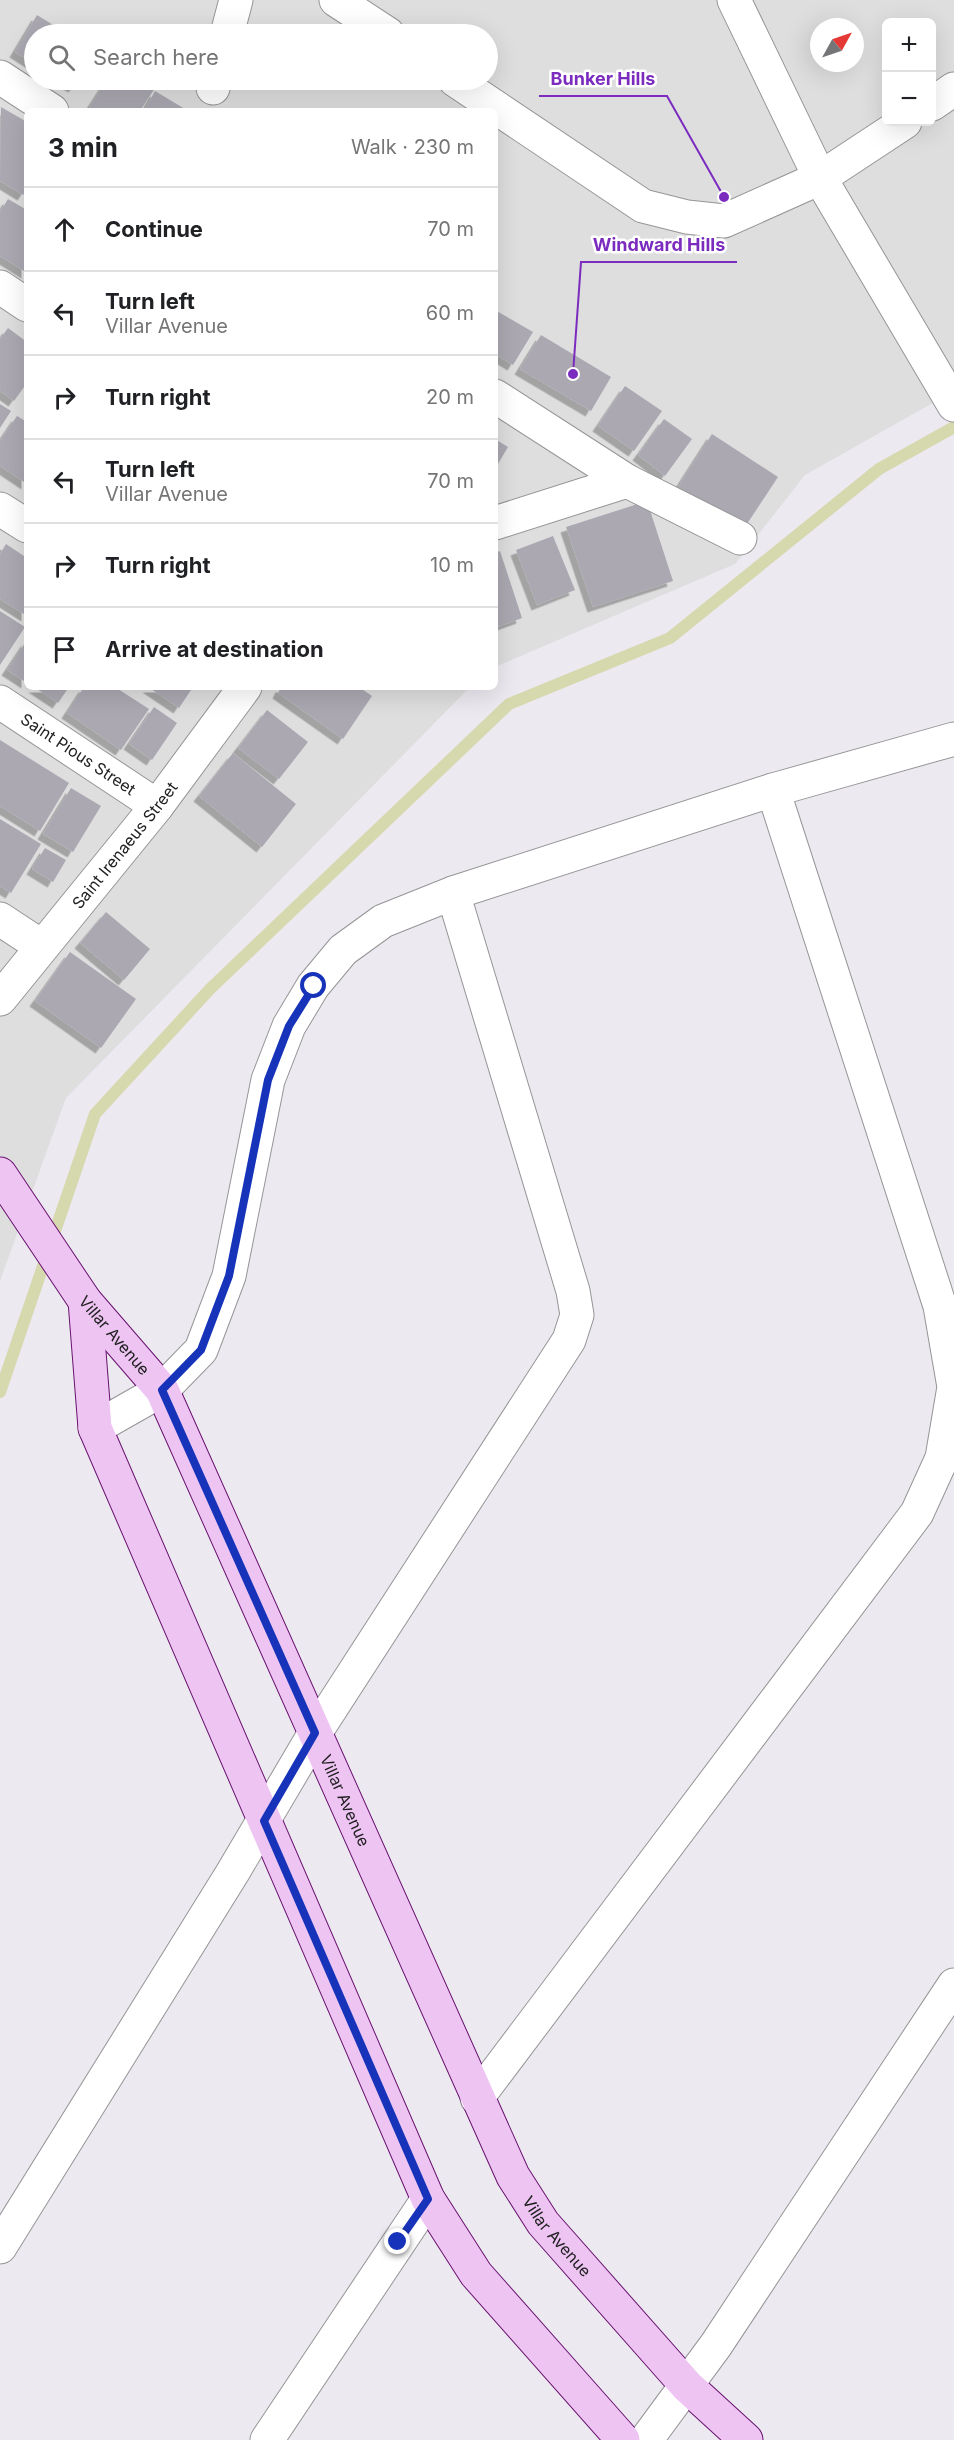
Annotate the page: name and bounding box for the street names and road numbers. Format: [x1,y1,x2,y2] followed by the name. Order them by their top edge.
[17,709,140,799] street label: Saint Pious Street
[68,778,182,913] street label: Saint Irenaeus Street
[75,1291,154,1379] street label: Villar Avenue
[316,1751,374,1849] street label: Villar Avenue
[518,2192,596,2281] street label: Villar Avenue

